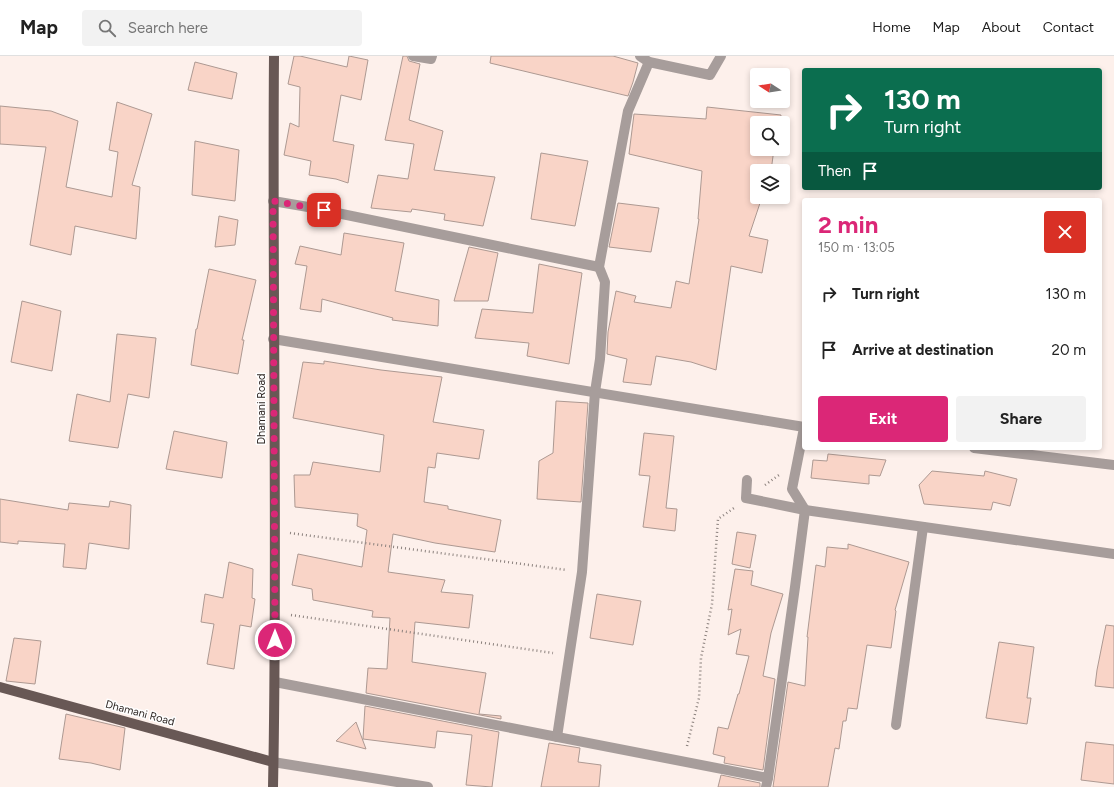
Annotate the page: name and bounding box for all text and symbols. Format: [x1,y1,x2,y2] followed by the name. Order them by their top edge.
[82,10,362,46] search box
[20,16,58,39] text: Map
[96,17,118,39] icon: search
[128,19,208,37] text: Search here
[872,19,911,36] text: Home
[933,19,960,36] text: Map
[982,19,1021,36] text: About
[1043,19,1094,36] text: Contact
[750,68,790,108] north arrow
[750,68,790,204] map controls
[884,82,961,116] text: 130 m
[818,84,870,136] icon: right
[750,116,790,156] button: search
[884,116,961,138] text: Turn right
[859,160,881,182] icon: arrive
[818,162,851,180] text: Then
[750,164,790,204] button: layers
[307,193,341,227] pin
[313,199,335,221] icon: arrive
[818,210,878,239] text: 2 min
[1044,211,1086,253] button: close
[818,240,895,255] text: 150 m · 13:05
[818,283,840,305] icon: right
[852,285,920,303] text: Turn right
[1046,285,1086,303] text: 130 m
[818,339,840,361] icon: arrive
[852,341,993,359] text: Arrive at destination
[1052,341,1086,359] text: 20 m
[255,373,268,445] street label: Dhamani Road
[818,396,948,442] button: Exit
[956,396,1086,442] button: Share
[254,619,296,661] position arrow
[104,698,176,728] street label: Dhamani Road

